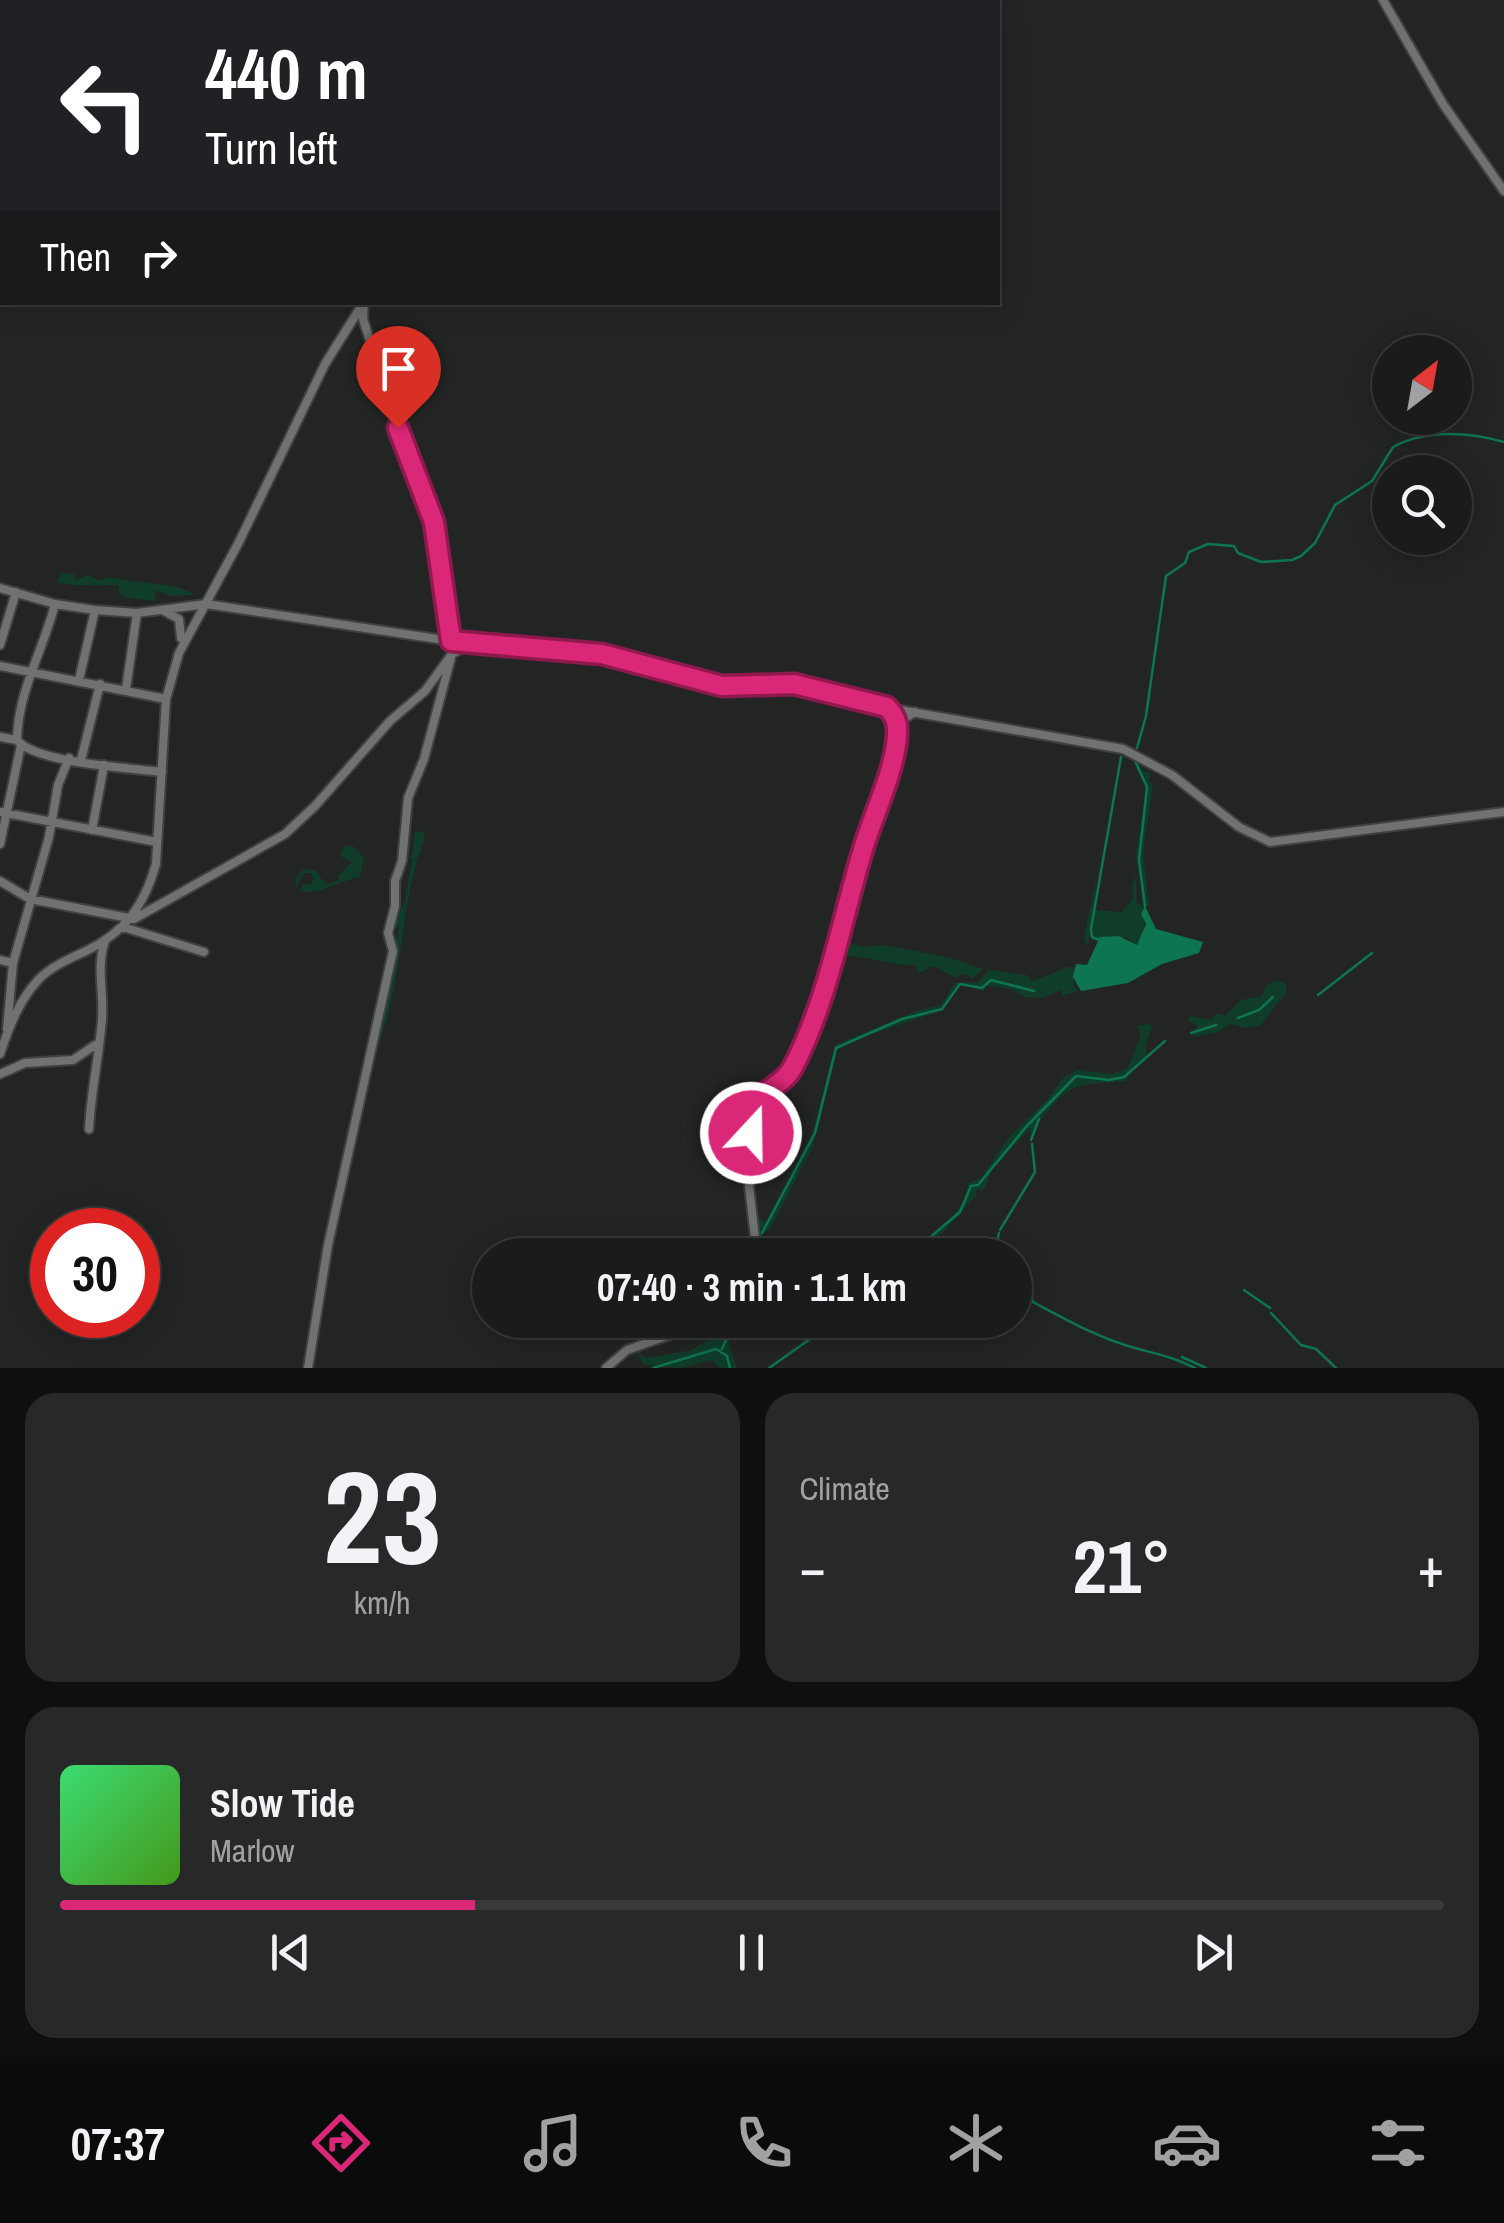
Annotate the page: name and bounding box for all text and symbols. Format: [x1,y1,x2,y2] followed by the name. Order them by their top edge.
[205,27,368,121] text: 440 m
[40,40,170,170] icon: left
[205,117,337,178] text: Turn left
[131,230,186,285] icon: right
[40,232,111,283] text: Then
[356,326,441,429] pin
[1372,335,1472,435] north arrow
[1372,335,1472,555] map controls
[371,341,426,396] icon: arrive
[1372,455,1472,555] button: search
[699,1081,803,1185] position arrow
[30,1208,160,1338] speed limit sign: 30
[597,1262,907,1313] text: 07:40 · 3 min · 1.1 km
[323,1428,442,1604] text: 23
[800,1467,890,1510] text: Climate
[1073,1515,1171,1616] text: 21°
[800,1530,826,1604] text: −
[1418,1530,1444,1604] text: +
[354,1581,411,1624] text: km/h
[210,1778,355,1829] text: Slow Tide
[210,1829,295,1872] text: Marlow
[263,1925,318,1980] icon: previous
[724,1925,779,1980] icon: pause
[1186,1925,1241,1980] icon: next
[306,2108,376,2178] icon: directions
[518,2108,588,2178] icon: music
[729,2108,799,2178] icon: phone
[941,2108,1011,2178] icon: climate
[1152,2108,1222,2178] icon: car
[1363,2108,1433,2178] icon: filters
[71,2113,165,2174] text: 07:37

